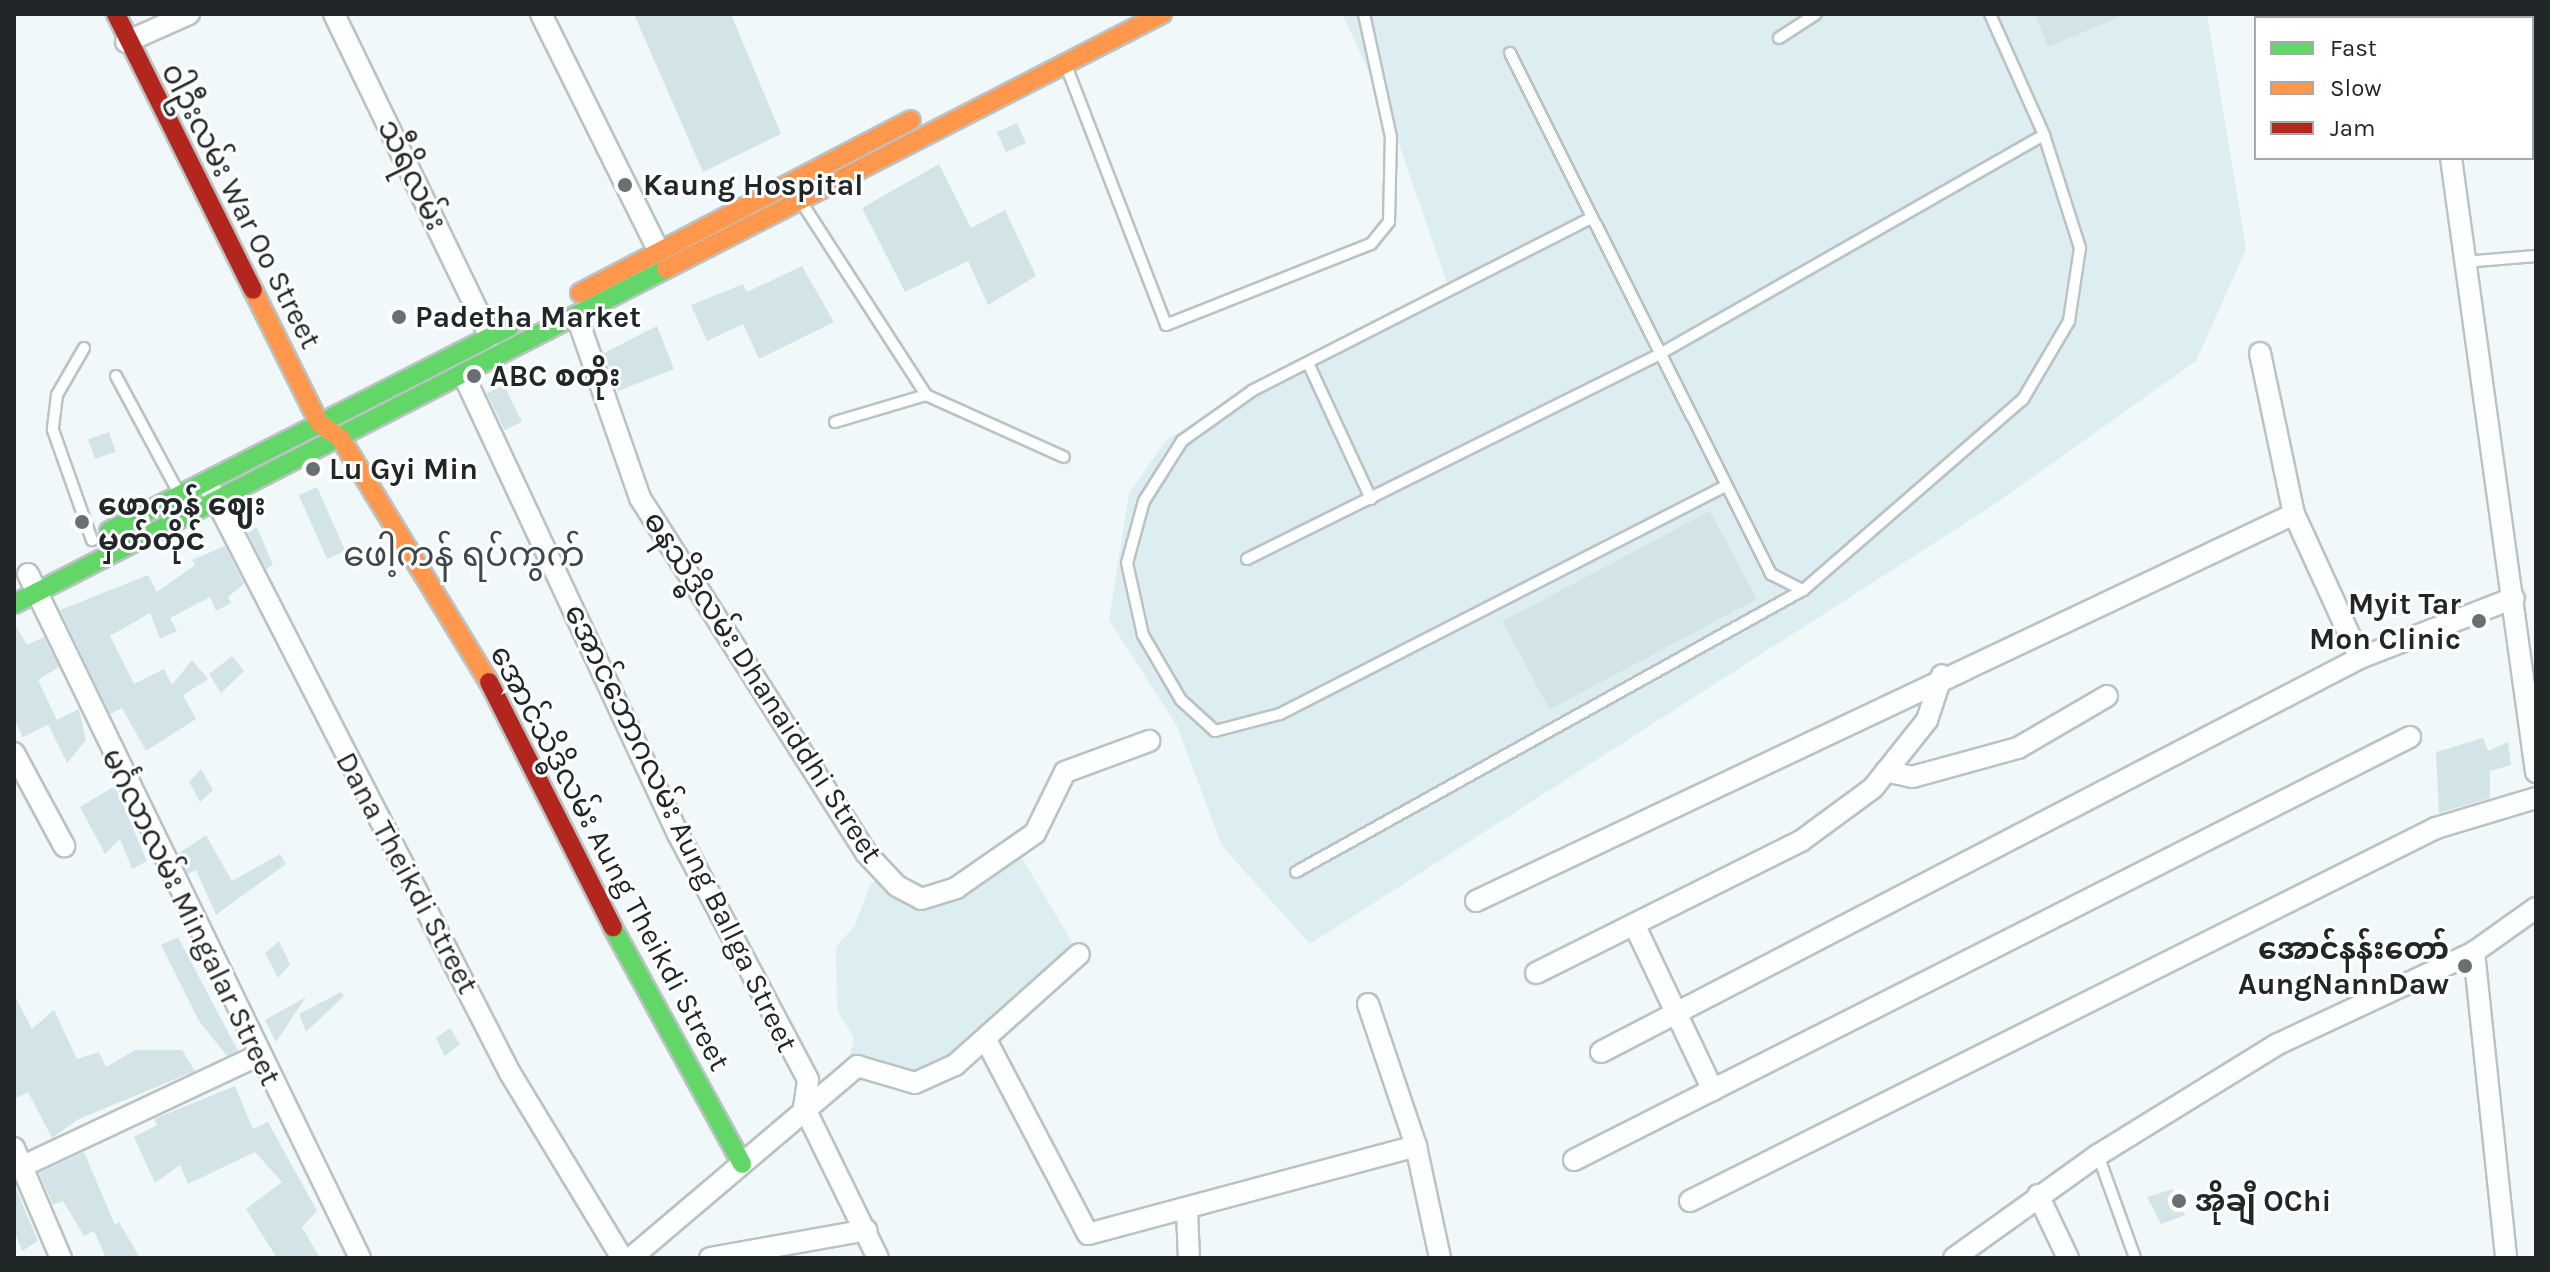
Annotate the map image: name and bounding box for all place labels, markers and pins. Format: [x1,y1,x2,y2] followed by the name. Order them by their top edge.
[643,167,863,203] place label: Kaung Hospital
[614,174,636,196] marker: Kaung Hospital
[415,299,641,335] place label: Padetha Market
[390,308,408,326] marker: Padetha Market
[490,358,620,394] place label: ABC စတိုး
[465,367,483,385] marker: ABC စတိုး
[329,451,478,487] place label: Lu Gyi Min
[304,460,322,478] marker: Lu Gyi Min
[98,487,266,558] place label: ဖော့ကန် ဈေး မှတ်တိုင်
[73,513,91,531] marker: ဖော့ကန် ဈေး မှတ်တိုင်
[2309,586,2461,656] place label: Myit Tar Mon Clinic
[2468,610,2490,632] marker: Myit Tar Mon Clinic
[2238,931,2449,1002] place label: အောင်နန်းတော် AungNannDaw
[2456,957,2474,975] marker: အောင်နန်းတော် AungNannDaw
[2195,1183,2331,1219] place label: အိုချီ OChi
[2170,1192,2188,1210] marker: အိုချီ OChi

